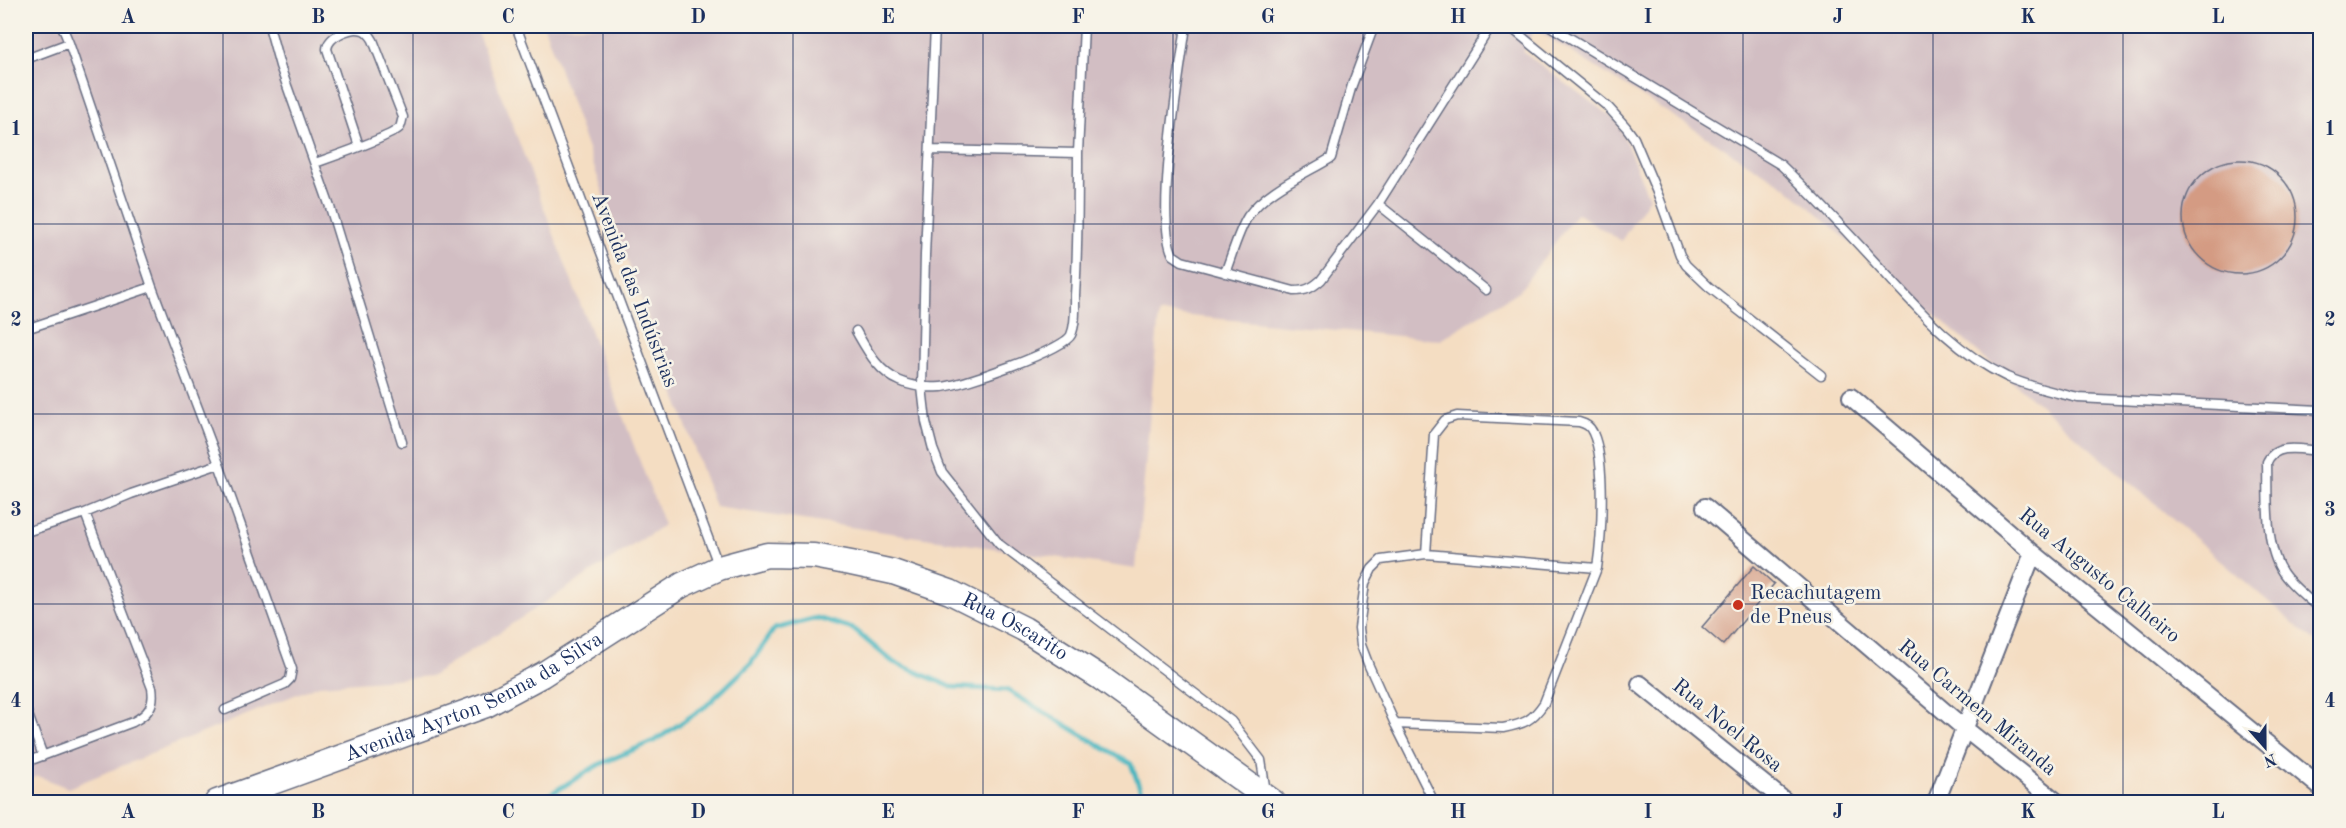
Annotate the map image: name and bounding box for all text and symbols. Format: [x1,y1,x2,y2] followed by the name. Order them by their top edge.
[120,8,136,28] text: A
[311,8,325,28] text: B
[501,8,515,28] text: C
[690,8,706,28] text: D
[881,8,895,28] text: E
[1071,8,1085,28] text: F
[1261,8,1275,28] text: G
[1450,8,1466,28] text: H
[1644,8,1652,28] text: I
[1833,8,1844,28] text: J
[2020,8,2036,28] text: K
[2211,8,2225,28] text: L
[10,120,22,140] text: 1
[2324,120,2336,140] text: 1
[587,190,681,390] street label: Avenida das Indústrias
[10,311,22,331] text: 2
[2324,311,2336,331] text: 2
[10,501,22,521] text: 3
[2324,501,2336,521] text: 3
[2014,505,2184,647] street label: Rua Augusto Calheiro
[1750,583,1881,628] place label: Recachutagem de Pneus
[958,589,1072,665] street label: Rua Oscarito
[1731,598,1745,612] marker: Recachutagem de Pneus
[342,628,606,766] street label: Avenida Ayrton Senna da Silva
[1894,636,2060,780] street label: Rua Carmem Miranda
[1668,675,1786,777] street label: Rua Noel Rosa
[10,692,22,712] text: 4
[2324,692,2336,712] text: 4
[2235,717,2295,777] north arrow
[2260,749,2278,769] text: N
[120,803,136,823] text: A
[311,803,325,823] text: B
[501,803,515,823] text: C
[690,803,706,823] text: D
[881,803,895,823] text: E
[1071,803,1085,823] text: F
[1261,803,1275,823] text: G
[1450,803,1466,823] text: H
[1644,803,1652,823] text: I
[1833,803,1844,823] text: J
[2020,803,2036,823] text: K
[2211,803,2225,823] text: L

